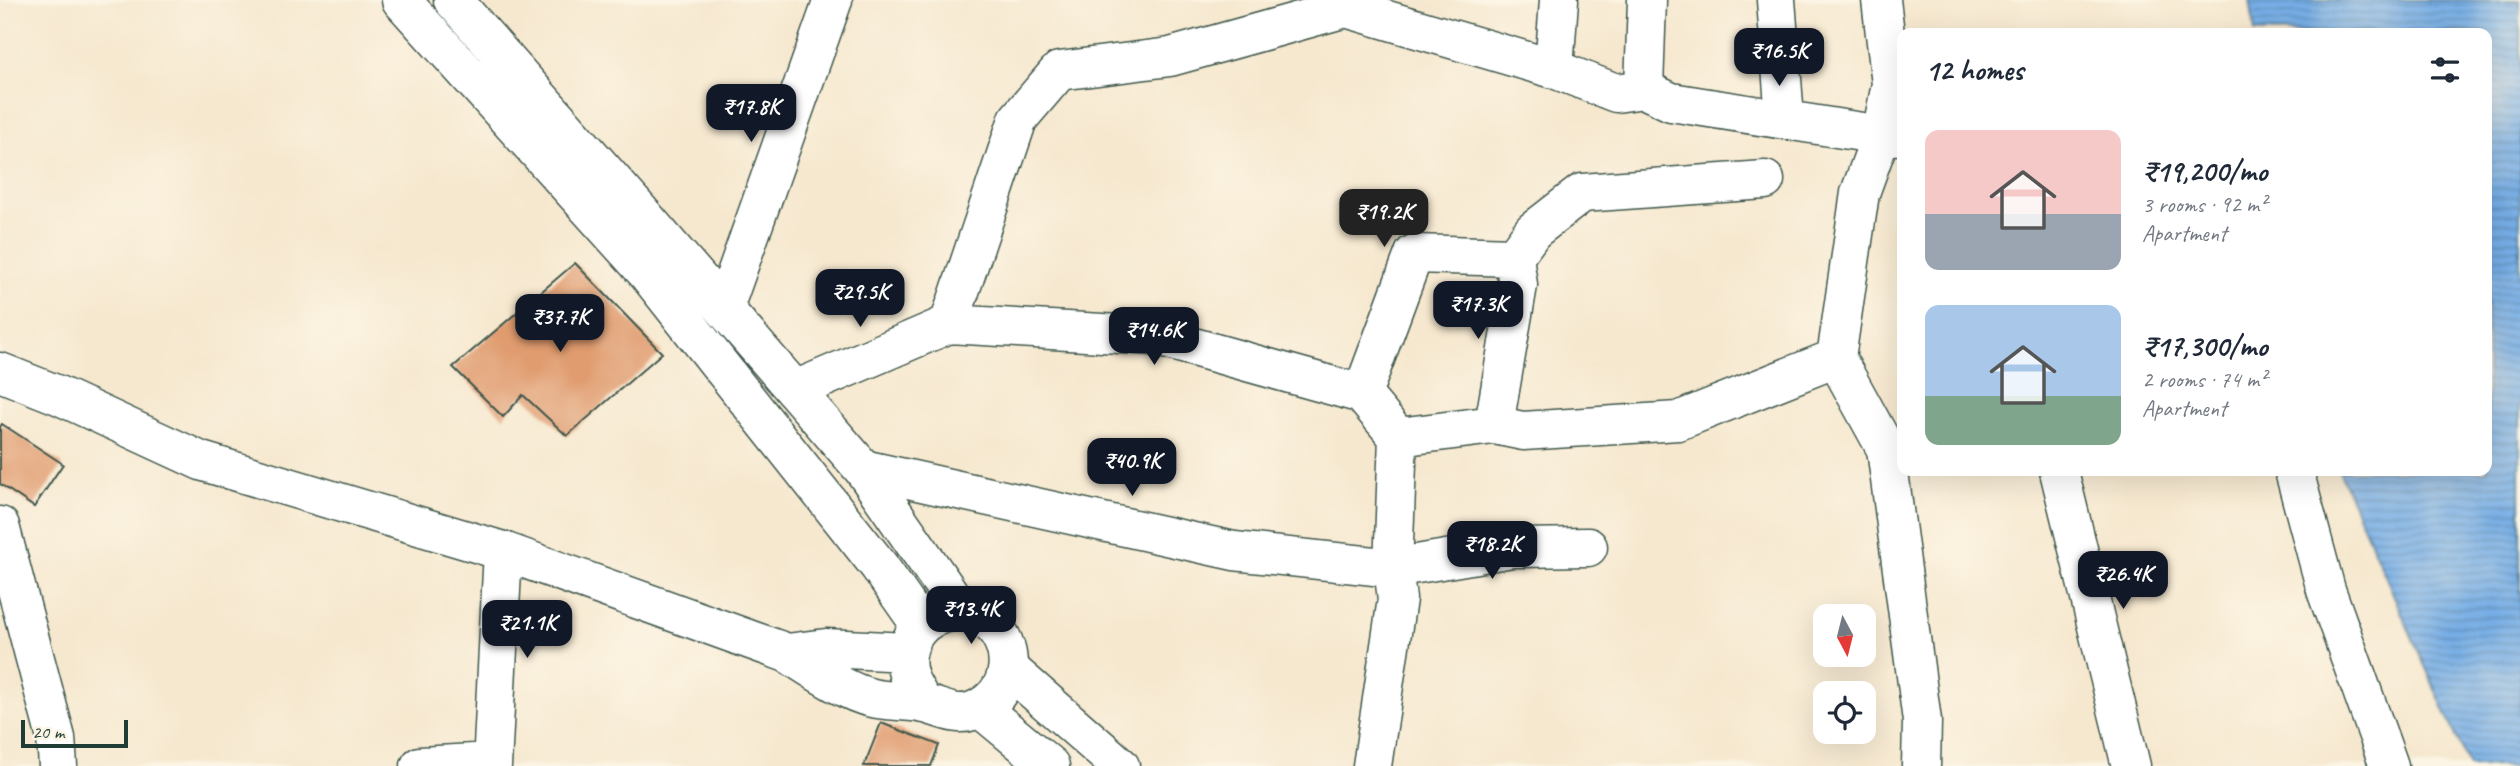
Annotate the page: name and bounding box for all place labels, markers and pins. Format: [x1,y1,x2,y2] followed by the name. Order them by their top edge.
[1722,28,1836,88] pin: ₹16.5K
[694,85,808,144] pin: ₹17.8K
[1327,190,1441,249] pin: ₹19.2K
[803,270,917,329] pin: ₹29.5K
[1421,282,1535,341] pin: ₹17.3K
[503,294,617,354] pin: ₹37.7K
[1097,308,1211,367] pin: ₹14.6K
[1075,438,1189,498] pin: ₹40.9K
[1435,522,1549,581] pin: ₹18.2K
[2066,552,2180,611] pin: ₹26.4K
[914,586,1028,646] pin: ₹13.4K
[470,600,584,660] pin: ₹21.1K

